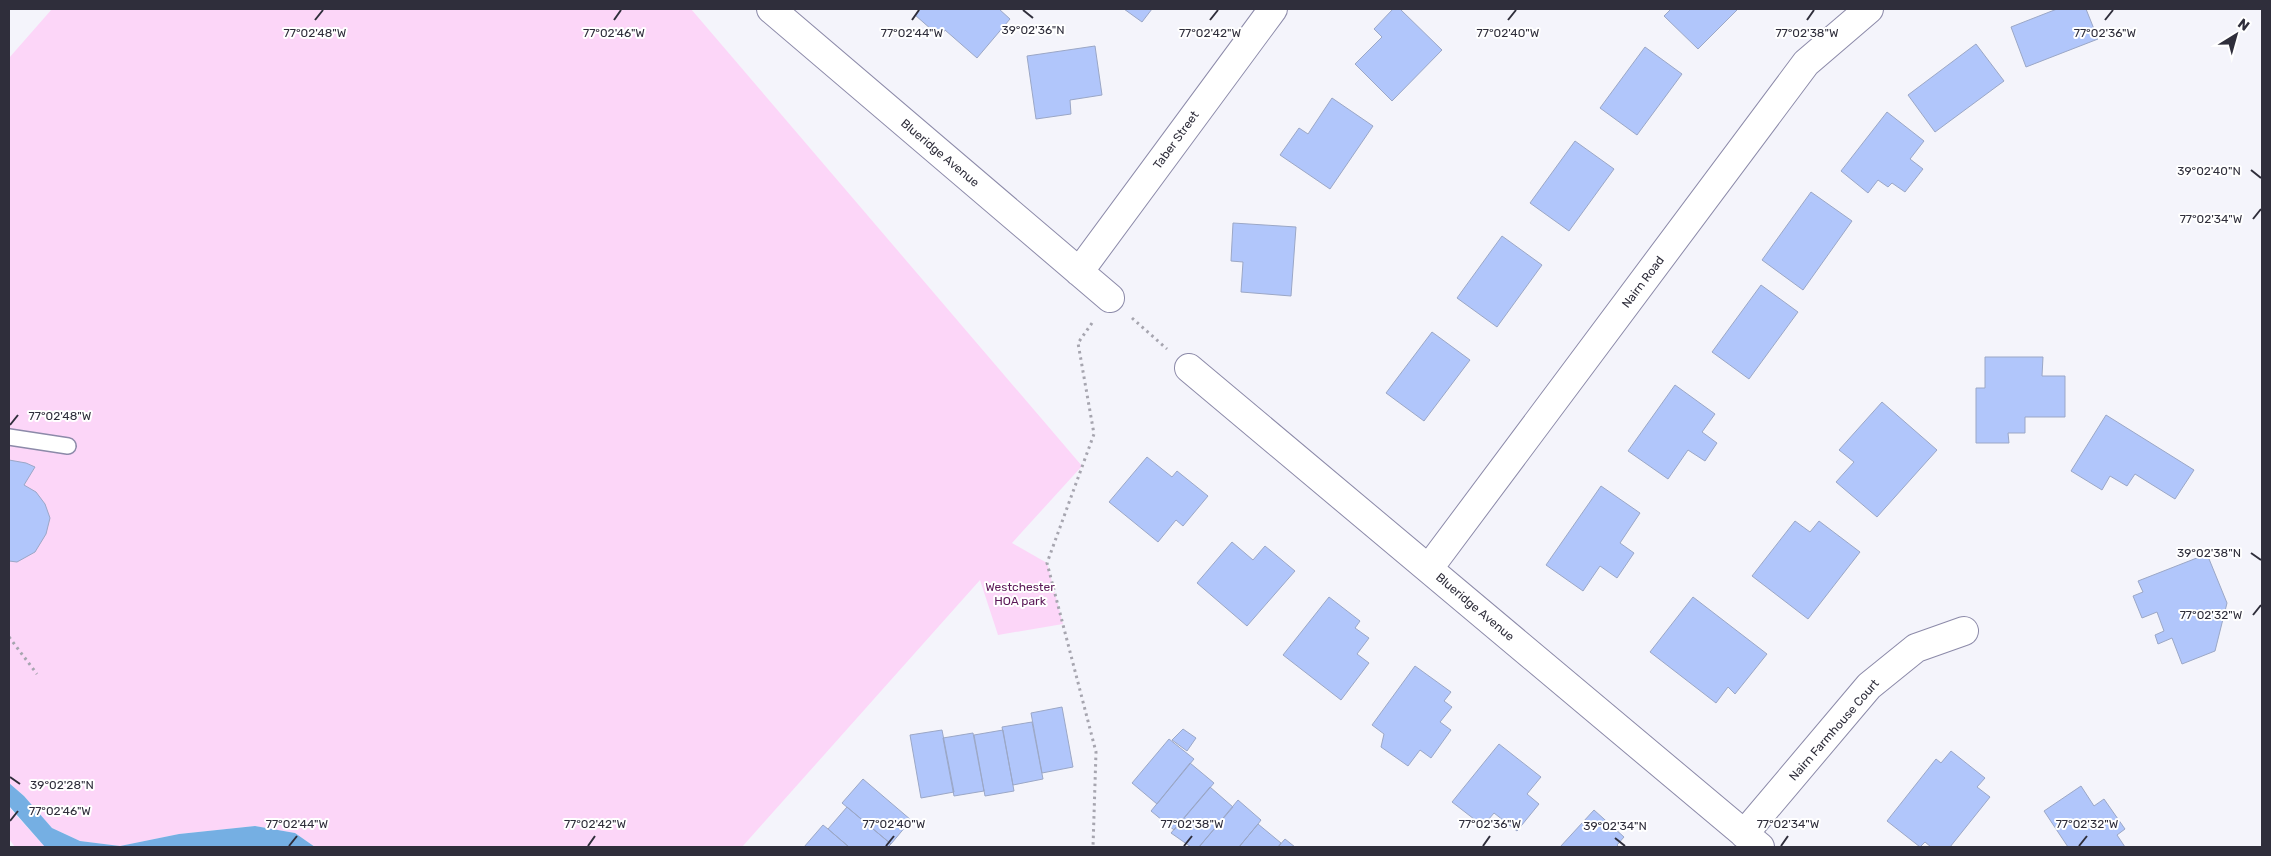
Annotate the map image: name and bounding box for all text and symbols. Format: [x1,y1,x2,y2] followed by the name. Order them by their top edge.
[2211,10,2261,60] north arrow
[2234,15,2253,35] text: N
[1001,23,1065,37] text: 39°02'36"N
[284,26,347,40] text: 77°02'48"W
[583,26,645,40] text: 77°02'46"W
[881,26,944,40] text: 77°02'44"W
[1179,26,1241,40] text: 77°02'42"W
[1477,26,1540,40] text: 77°02'40"W
[1775,26,1839,40] text: 77°02'38"W
[2074,26,2137,40] text: 77°02'36"W
[1150,108,1202,172] street label: Taber Street
[898,116,982,190] street label: Blueridge Avenue
[2177,164,2241,178] text: 39°02'40"N
[2180,212,2243,226] text: 77°02'34"W
[1619,253,1667,311] street label: Nairn Road
[29,409,92,423] text: 77°02'48"W
[2177,546,2241,560] text: 39°02'38"N
[1433,570,1517,644] street label: Blueridge Avenue
[985,580,1055,608] park label: Westchester HOA park
[2180,608,2243,622] text: 77°02'32"W
[1786,676,1882,784] street label: Nairn Farmhouse Court
[30,778,94,792] text: 39°02'28"N
[29,804,91,818] text: 77°02'46"W
[266,817,329,831] text: 77°02'44"W
[564,817,626,831] text: 77°02'42"W
[863,817,926,831] text: 77°02'40"W
[1160,817,1224,831] text: 77°02'38"W
[1459,817,1522,831] text: 77°02'36"W
[1757,817,1820,831] text: 77°02'34"W
[2056,817,2119,831] text: 77°02'32"W
[1583,819,1647,833] text: 39°02'34"N

